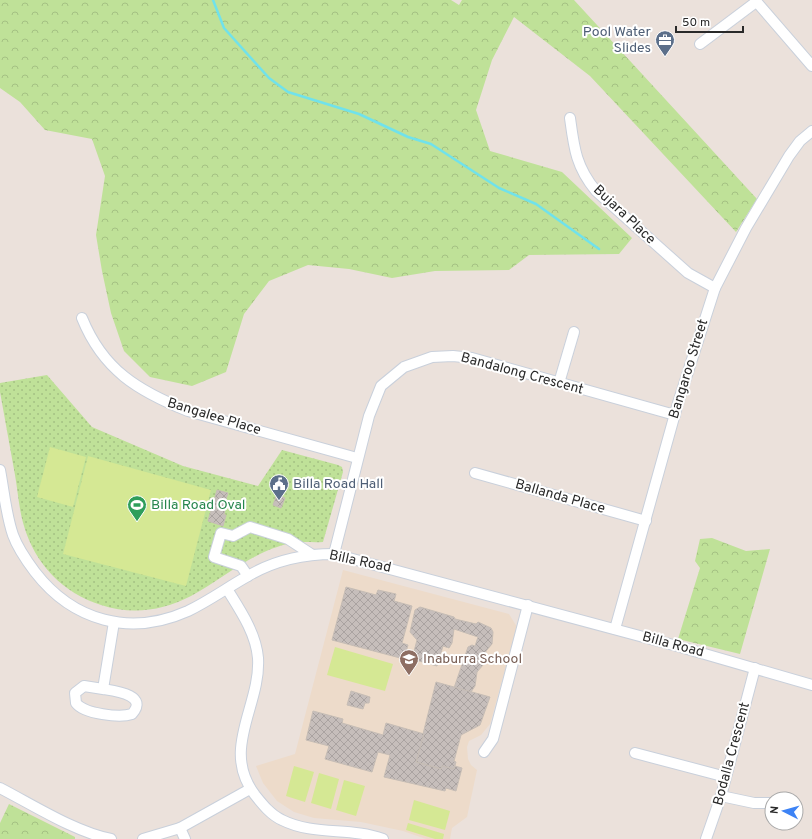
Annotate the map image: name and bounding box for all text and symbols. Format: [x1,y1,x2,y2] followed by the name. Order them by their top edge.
[676,8,743,34] scale bar
[682,15,710,31] text: 50 m
[583,24,652,57] place label: Pool Water Slides
[654,29,676,57] office icon: Pool Water Slides
[589,182,659,248] street label: Bujara Place
[666,317,712,421] street label: Bangaroo Street
[459,349,585,399] street label: Bandalong Crescent
[165,395,263,439] street label: Bangalee Place
[268,473,290,501] public building icon: Billa Road Hall
[293,476,384,493] place label: Billa Road Hall
[513,476,607,518] street label: Ballanda Place
[126,494,148,522] sports icon: Billa Road Oval
[151,497,245,514] place label: Billa Road Oval
[327,547,393,577] street label: Billa Road
[640,629,706,661] street label: Billa Road
[398,648,420,676] school or university icon: Inaburra School
[423,651,522,668] place label: Inaburra School
[710,700,754,808] street label: Bodalla Crescent
[764,791,804,831] north arrow
[768,805,782,815] text: N

